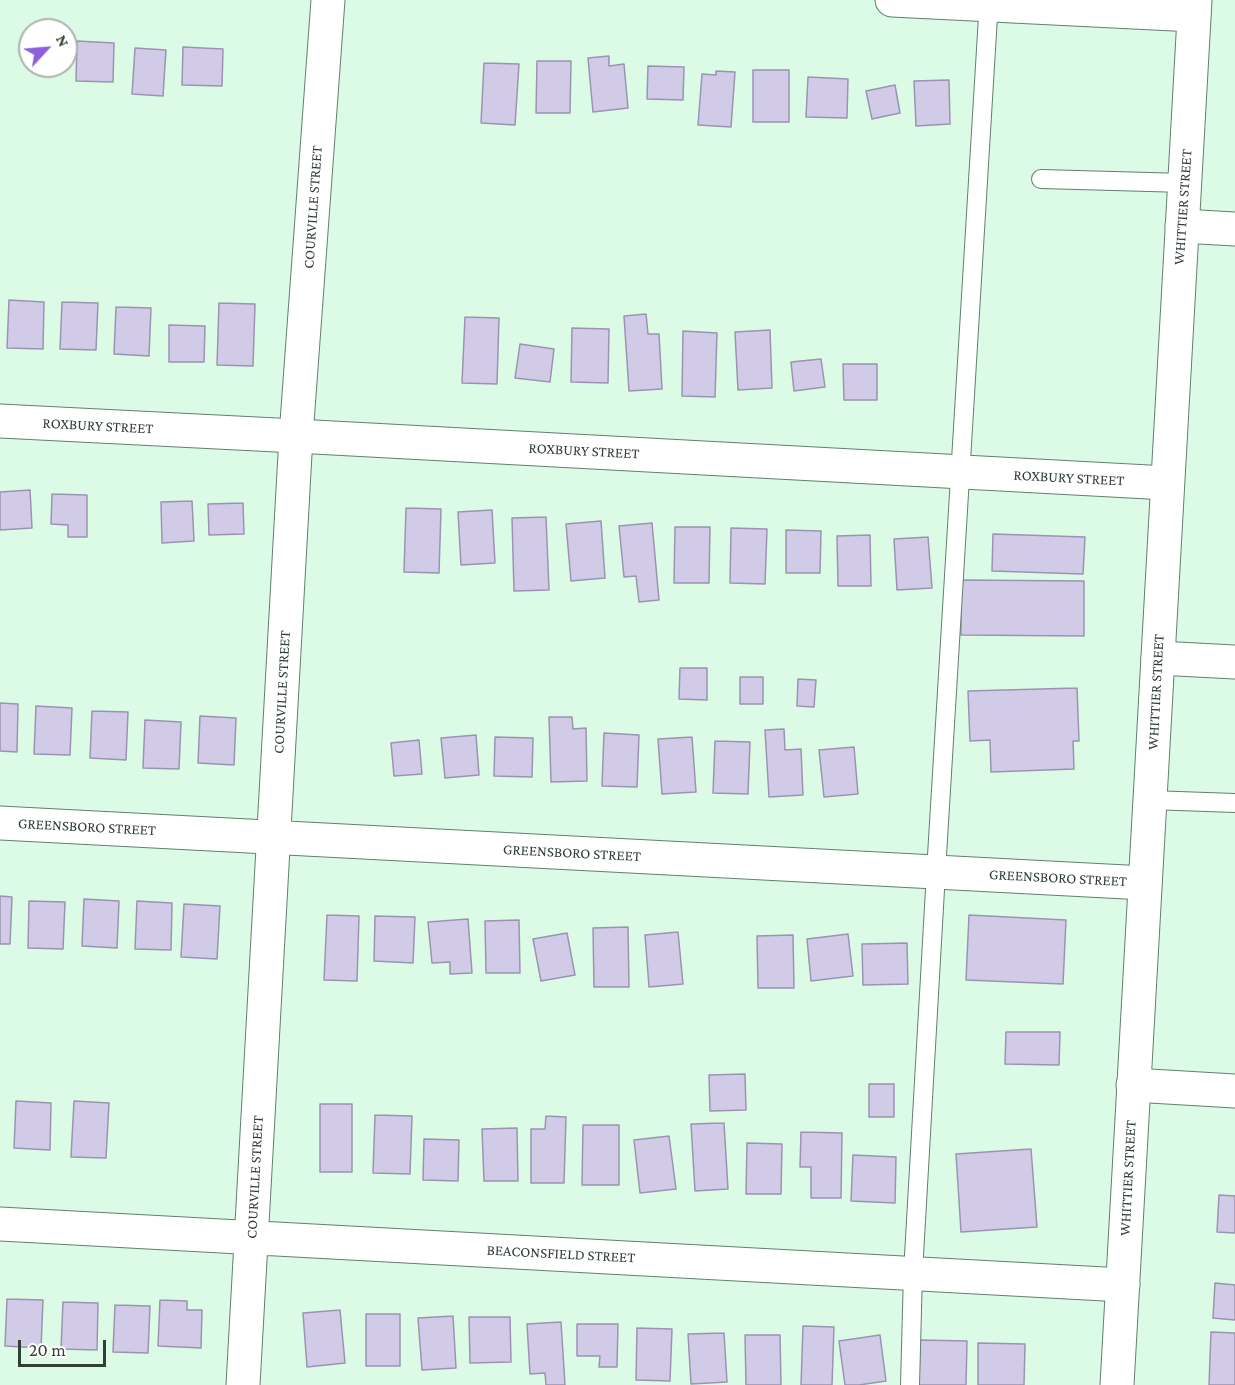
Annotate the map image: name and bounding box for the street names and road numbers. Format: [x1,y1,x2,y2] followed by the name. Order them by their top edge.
[300,145,326,269] street label: COURVILLE STREET
[1170,148,1196,266] street label: WHITTIER STREET
[42,414,154,438] street label: ROXBURY STREET
[528,439,640,463] street label: ROXBURY STREET
[1013,466,1125,490] street label: ROXBURY STREET
[270,630,294,754] street label: COURVILLE STREET
[1144,634,1168,750] street label: WHITTIER STREET
[18,814,156,840] street label: GREENSBORO STREET
[503,840,641,866] street label: GREENSBORO STREET
[989,865,1127,891] street label: GREENSBORO STREET
[243,1115,267,1239] street label: COURVILLE STREET
[1116,1120,1140,1236] street label: WHITTIER STREET
[486,1241,636,1267] street label: BEACONSFIELD STREET

